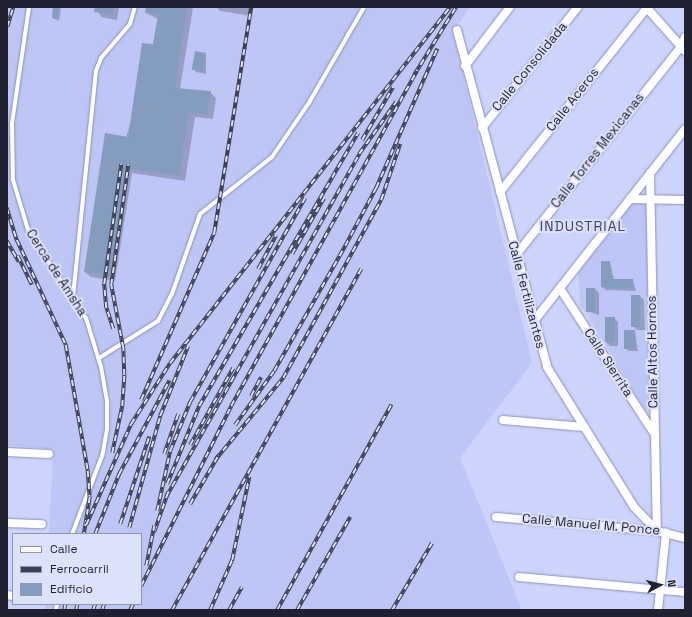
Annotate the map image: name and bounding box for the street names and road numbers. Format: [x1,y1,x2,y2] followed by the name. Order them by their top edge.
[489,19,571,115] street label: Calle Consolidada
[543,65,603,135] street label: Calle Aceros
[548,90,648,212] street label: Calle Torres Mexicanas
[22,227,90,319] street label: Cerca de Amsha
[504,240,548,350] street label: Calle Fertilizantes
[644,295,662,409] street label: Calle Altos Hornos
[580,326,636,400] street label: Calle Sierrita
[521,511,661,539] street label: Calle Manuel M. Ponce

